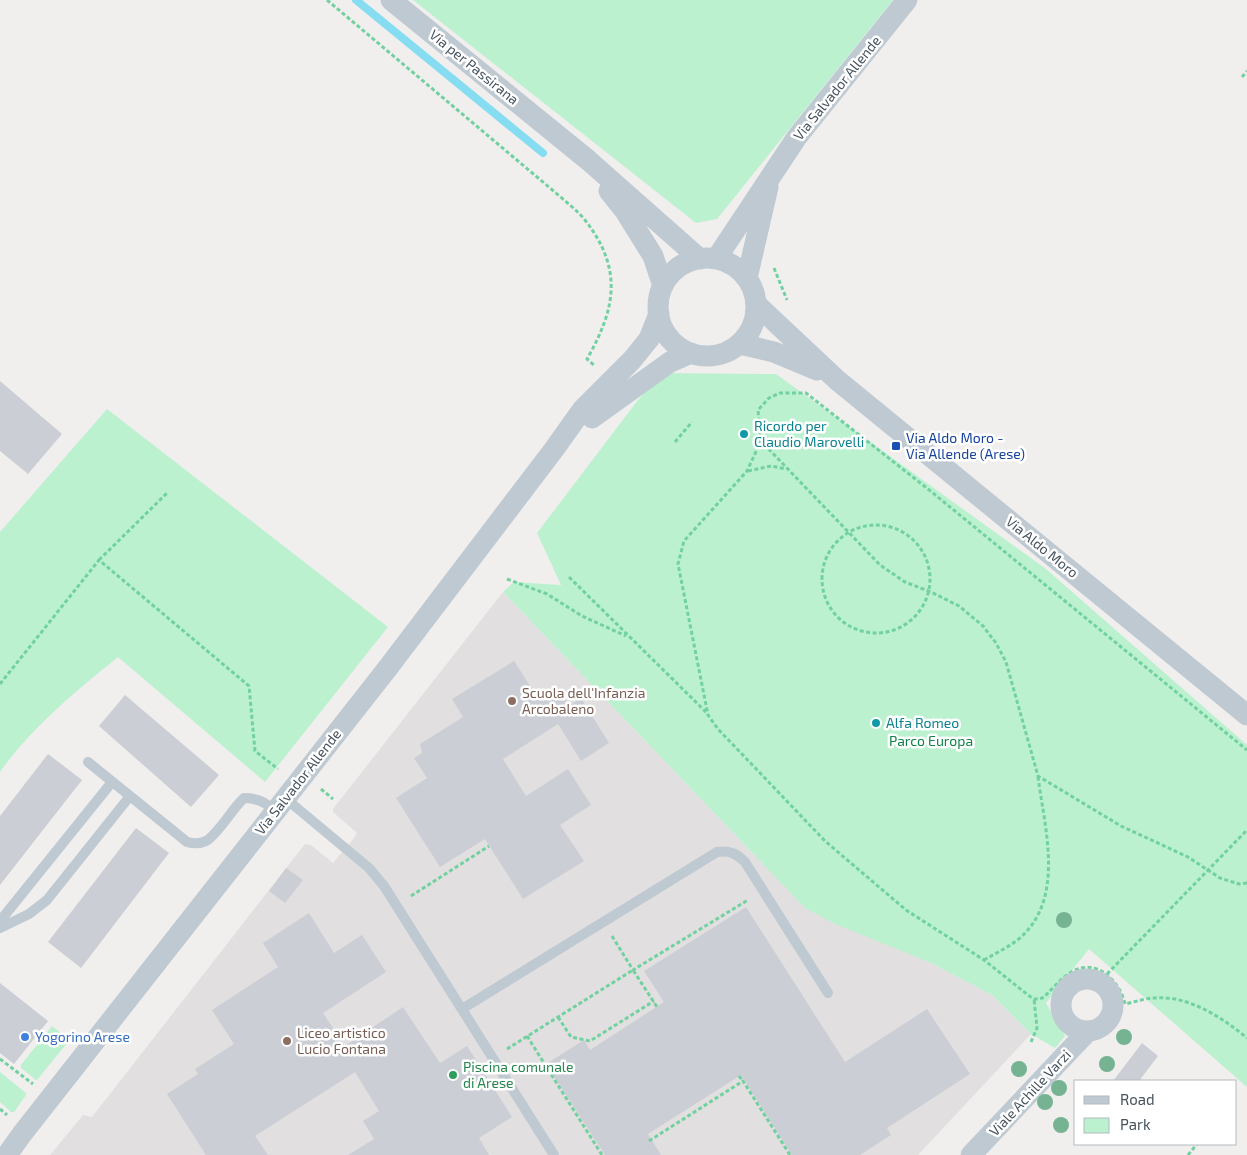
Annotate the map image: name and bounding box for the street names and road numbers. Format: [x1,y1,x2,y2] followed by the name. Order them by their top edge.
[426,26,522,108] street label: Via per Passirana
[789,32,884,143] street label: Via Salvador Allende
[1003,512,1082,581] street label: Via Aldo Moro
[251,725,344,838] street label: Via Salvador Allende
[985,1046,1074,1139] street label: Viale Achille Varzi

